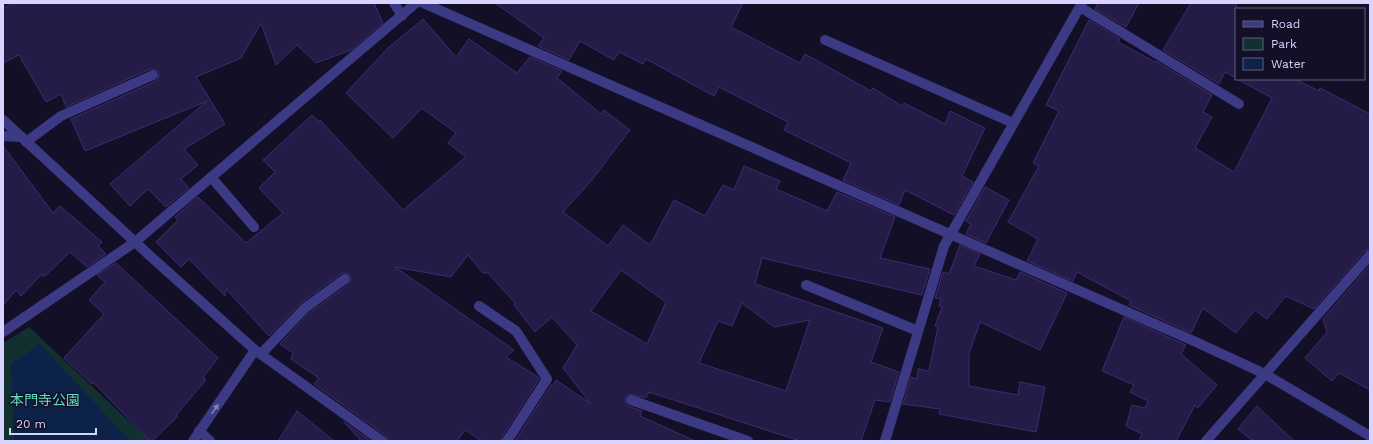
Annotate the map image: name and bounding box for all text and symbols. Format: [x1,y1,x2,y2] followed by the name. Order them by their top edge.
[1235,8,1365,80] legend
[1271,17,1300,31] text: Road
[1271,37,1297,51] text: Park
[1271,57,1306,71] text: Water
[10,392,80,408] park label: 本門寺公園
[211,404,219,414] one-way arrow
[10,410,96,436] scale bar
[16,417,46,431] text: 20 m

